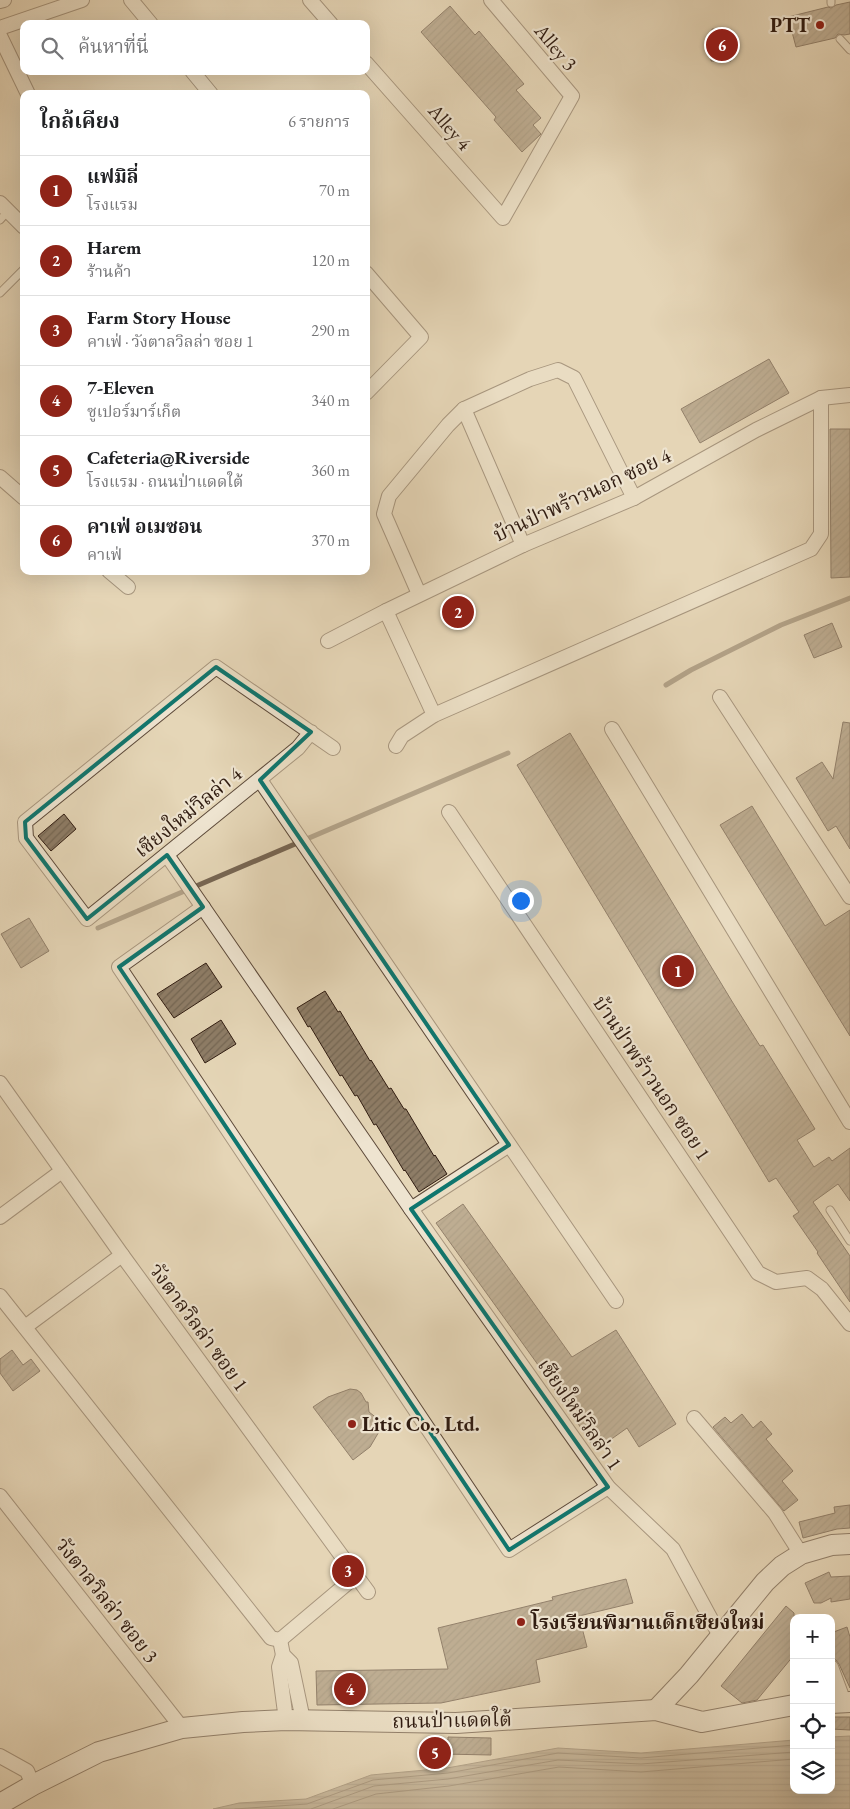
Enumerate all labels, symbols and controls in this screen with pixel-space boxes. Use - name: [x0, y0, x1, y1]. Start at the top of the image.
- place label: PTT: [770, 12, 810, 38]
- street label: Alley 3: [528, 17, 583, 76]
- marker: PTT: [814, 19, 826, 31]
- search box: [20, 20, 370, 75]
- pin: 6: [706, 26, 738, 64]
- icon: search: [38, 34, 66, 62]
- text: ค้นหาที่นี่: [78, 34, 149, 59]
- street label: Alley 4: [422, 97, 478, 156]
- text: ใกล้เคียง: [40, 107, 120, 134]
- text: 6 รายการ: [288, 111, 350, 132]
- text: แฟมิลี่: [87, 164, 139, 189]
- text: 1: [52, 180, 60, 201]
- text: 70 m: [319, 180, 350, 201]
- text: โรงแรม: [87, 194, 138, 215]
- text: Harem: [87, 235, 141, 260]
- text: 2: [52, 250, 60, 271]
- text: 120 m: [311, 250, 350, 271]
- text: ร้านค้า: [87, 261, 131, 282]
- text: Farm Story House: [87, 305, 231, 330]
- text: 3: [52, 320, 60, 341]
- text: 290 m: [311, 320, 350, 341]
- text: คาเฟ่ · วังตาลวิลล่า ซอย 1: [87, 331, 254, 352]
- text: 7-Eleven: [87, 375, 154, 400]
- text: 4: [52, 390, 60, 411]
- text: 340 m: [311, 390, 350, 411]
- text: ซูเปอร์มาร์เก็ต: [87, 401, 181, 422]
- street label: บ้านป่าพร้าวนอก ซอย 4: [489, 442, 675, 548]
- text: Cafeteria@Riverside: [87, 445, 250, 470]
- text: 5: [52, 460, 60, 481]
- text: 360 m: [311, 460, 350, 481]
- text: โรงแรม · ถนนป่าแดดใต้: [87, 471, 243, 492]
- text: คาเฟ่ อเมซอน: [87, 514, 202, 539]
- text: 6: [52, 530, 60, 551]
- text: 370 m: [311, 530, 350, 551]
- text: คาเฟ่: [87, 544, 122, 565]
- pin: 2: [442, 593, 474, 631]
- street label: เชียงใหม่วิลล่า 4: [129, 760, 247, 863]
- your location: [508, 888, 534, 914]
- pin: 1: [662, 952, 694, 990]
- street label: บ้านป่าพร้าวนอก ซอย 1: [587, 991, 717, 1165]
- street label: วังตาลวิลล่า ซอย 1: [144, 1258, 254, 1396]
- street label: เชียงใหม่วิลล่า 1: [532, 1353, 628, 1475]
- place label: Litic Co., Ltd.: [362, 1411, 480, 1437]
- marker: Litic Co., Ltd.: [346, 1418, 358, 1430]
- street label: วังตาลวิลล่า ซอย 3: [50, 1532, 164, 1668]
- pin: 3: [332, 1552, 364, 1590]
- place label: โรงเรียนพิมานเด็กเชียงใหม่: [530, 1609, 764, 1635]
- map controls: [790, 1614, 835, 1794]
- button: +: [790, 1614, 835, 1659]
- marker: โรงเรียนพิมานเด็กเชียงใหม่: [515, 1616, 527, 1628]
- button: −: [790, 1659, 835, 1704]
- pin: 4: [334, 1670, 366, 1708]
- button: locate: [790, 1704, 835, 1749]
- street label: ถนนป่าแดดใต้: [392, 1706, 512, 1734]
- pin: 5: [419, 1734, 451, 1772]
- button: layers: [790, 1749, 835, 1794]

